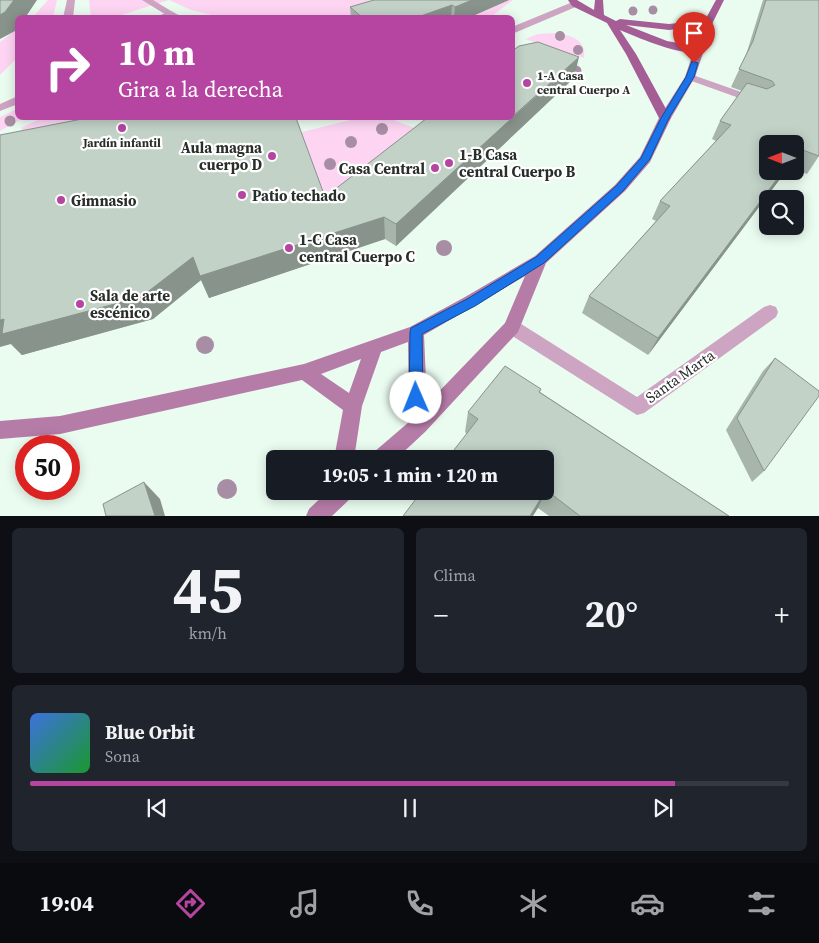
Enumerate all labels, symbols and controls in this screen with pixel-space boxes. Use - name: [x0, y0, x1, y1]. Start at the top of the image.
- pin: [673, 12, 715, 63]
- icon: arrive: [680, 19, 708, 47]
- text: 10 m: [118, 29, 195, 77]
- icon: right: [35, 35, 100, 100]
- place label: 1-A Casa central Cuerpo A: [537, 68, 630, 98]
- text: Gira a la derecha: [118, 74, 283, 104]
- marker: 1-A Casa central Cuerpo A: [521, 77, 533, 89]
- marker: Jardín infantil: [116, 122, 128, 134]
- place label: Jardín infantil: [82, 135, 161, 151]
- north arrow: [759, 135, 804, 180]
- map controls: [759, 135, 804, 235]
- place label: Aula magna cuerpo D: [181, 137, 263, 175]
- place label: 1-B Casa central Cuerpo B: [459, 144, 575, 182]
- marker: Aula magna cuerpo D: [266, 150, 278, 162]
- marker: 1-B Casa central Cuerpo B: [443, 157, 455, 169]
- place label: Casa Central: [339, 158, 425, 179]
- marker: Casa Central: [429, 162, 441, 174]
- place label: Patio techado: [252, 185, 346, 206]
- marker: Patio techado: [236, 189, 248, 201]
- place label: Gimnasio: [71, 190, 137, 211]
- button: search: [759, 190, 804, 235]
- marker: Gimnasio: [55, 194, 67, 206]
- place label: 1-C Casa central Cuerpo C: [299, 229, 415, 267]
- marker: 1-C Casa central Cuerpo C: [283, 242, 295, 254]
- place label: Sala de arte escénico: [90, 285, 170, 323]
- marker: Sala de arte escénico: [74, 298, 86, 310]
- street label: Santa Marta: [641, 344, 719, 408]
- position arrow: [389, 371, 441, 423]
- speed limit sign: 50: [15, 435, 80, 500]
- text: 19:05 · 1 min · 120 m: [322, 462, 498, 488]
- text: 45: [173, 545, 243, 634]
- text: Clima: [434, 564, 476, 586]
- text: 20°: [584, 588, 638, 640]
- text: −: [434, 596, 448, 634]
- text: +: [774, 596, 789, 634]
- text: km/h: [189, 622, 227, 644]
- text: Blue Orbit: [105, 719, 195, 745]
- text: Sona: [105, 745, 140, 767]
- icon: previous: [143, 794, 171, 822]
- icon: pause: [396, 794, 424, 822]
- icon: next: [649, 794, 677, 822]
- icon: directions: [173, 886, 208, 921]
- icon: music: [287, 886, 322, 921]
- icon: phone: [402, 886, 437, 921]
- icon: climate: [516, 886, 551, 921]
- icon: car: [630, 886, 665, 921]
- icon: filters: [744, 886, 779, 921]
- text: 19:04: [40, 888, 94, 918]

